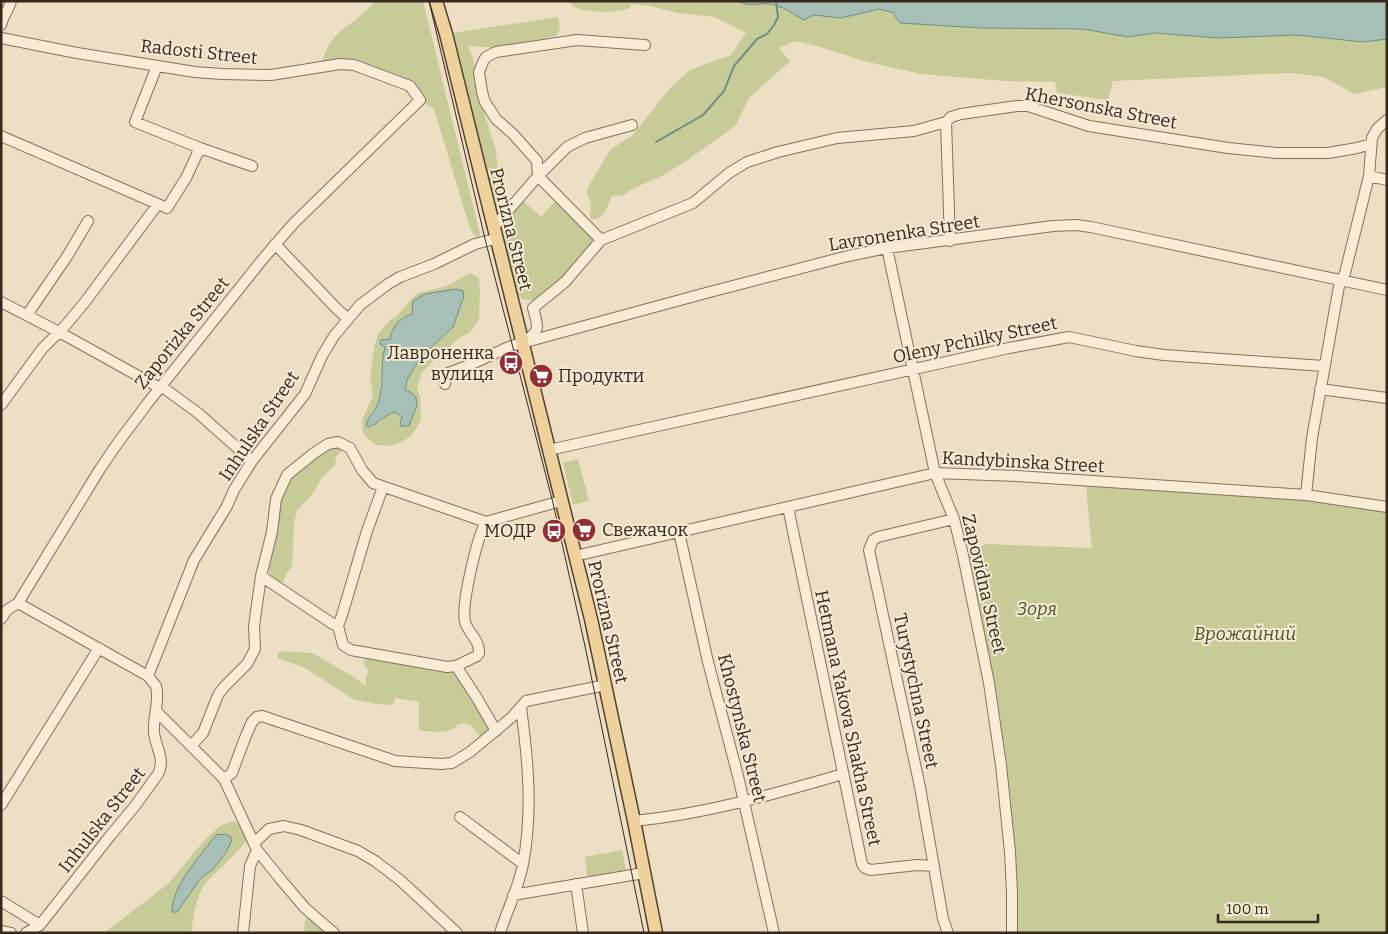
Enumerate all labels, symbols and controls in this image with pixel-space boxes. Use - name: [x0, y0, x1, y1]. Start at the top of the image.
- street label: Radosti Street: [140, 35, 259, 69]
- street label: Khersonska Street: [1023, 82, 1179, 134]
- street label: Prorizna Street: [485, 165, 537, 293]
- street label: Lavronenka Street: [827, 210, 982, 256]
- street label: Zaporizka Street: [130, 272, 234, 393]
- street label: Oleny Pchilky Street: [891, 312, 1060, 368]
- place label: Лавроненка вулиця: [387, 342, 494, 385]
- bus stop icon: Лавроненка вулиця: [498, 350, 524, 376]
- supermarket icon: Продукти: [528, 363, 554, 389]
- place label: Продукти: [558, 365, 644, 387]
- street label: Inhulska Street: [214, 366, 304, 485]
- street label: Kandybinska Street: [941, 447, 1105, 477]
- street label: Zapovidna Street: [957, 512, 1011, 656]
- supermarket icon: Свежачок: [571, 517, 597, 543]
- bus stop icon: МОДР: [541, 518, 567, 544]
- place label: Свежачок: [602, 519, 688, 541]
- place label: МОДР: [484, 520, 536, 542]
- street label: Prorizna Street: [583, 558, 633, 686]
- street label: Hetmana Yakova Shakha Street: [810, 588, 886, 849]
- park label: Зоря: [1017, 598, 1057, 620]
- street label: Turystychna Street: [889, 611, 943, 771]
- park label: Врожайний: [1194, 623, 1296, 645]
- street label: Khostynska Street: [713, 651, 771, 805]
- street label: Inhulska Street: [54, 762, 150, 877]
- scale bar: [1218, 892, 1318, 924]
- text: 100 m: [1226, 900, 1269, 918]

